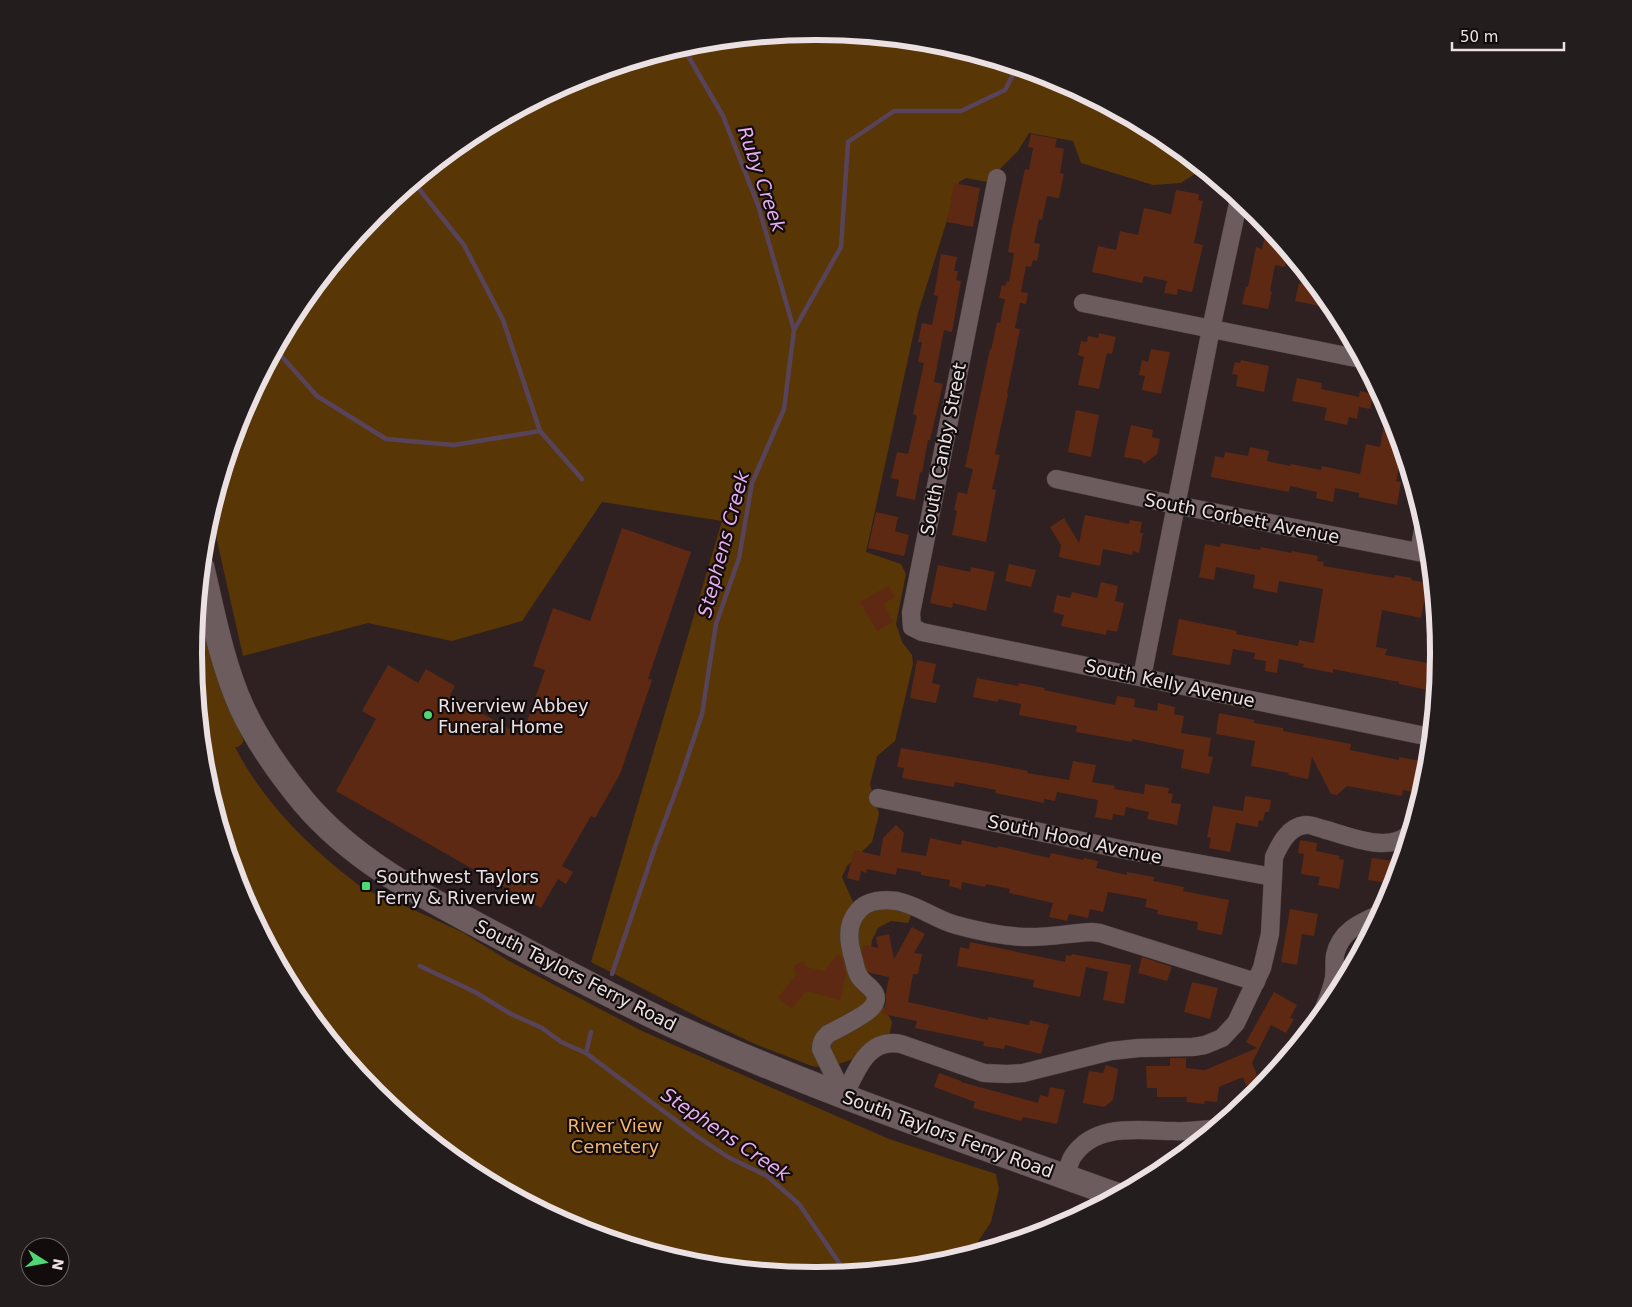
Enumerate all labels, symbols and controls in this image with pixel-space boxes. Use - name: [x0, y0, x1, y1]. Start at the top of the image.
- scale bar: [1452, 20, 1564, 52]
- text: 50 m: [1460, 28, 1498, 46]
- water label: Ruby Creek: [734, 123, 791, 236]
- street label: South Canby Street: [916, 361, 970, 537]
- water label: Stephens Creek: [693, 468, 753, 620]
- street label: South Corbett Avenue: [1143, 489, 1341, 547]
- street label: South Kelly Avenue: [1083, 655, 1257, 711]
- place label: Riverview Abbey Funeral Home: [438, 695, 589, 737]
- marker: Riverview Abbey Funeral Home: [422, 709, 434, 721]
- street label: South Hood Avenue: [986, 810, 1164, 868]
- place label: Southwest Taylors Ferry & Riverview: [376, 866, 539, 908]
- marker: Southwest Taylors Ferry & Riverview: [360, 880, 372, 892]
- street label: South Taylors Ferry Road: [472, 915, 680, 1035]
- water label: Stephens Creek: [657, 1083, 795, 1186]
- street label: South Taylors Ferry Road: [840, 1086, 1056, 1182]
- park label: River View Cemetery: [567, 1115, 663, 1157]
- north arrow: [20, 1237, 70, 1287]
- text: N: [49, 1257, 67, 1272]

